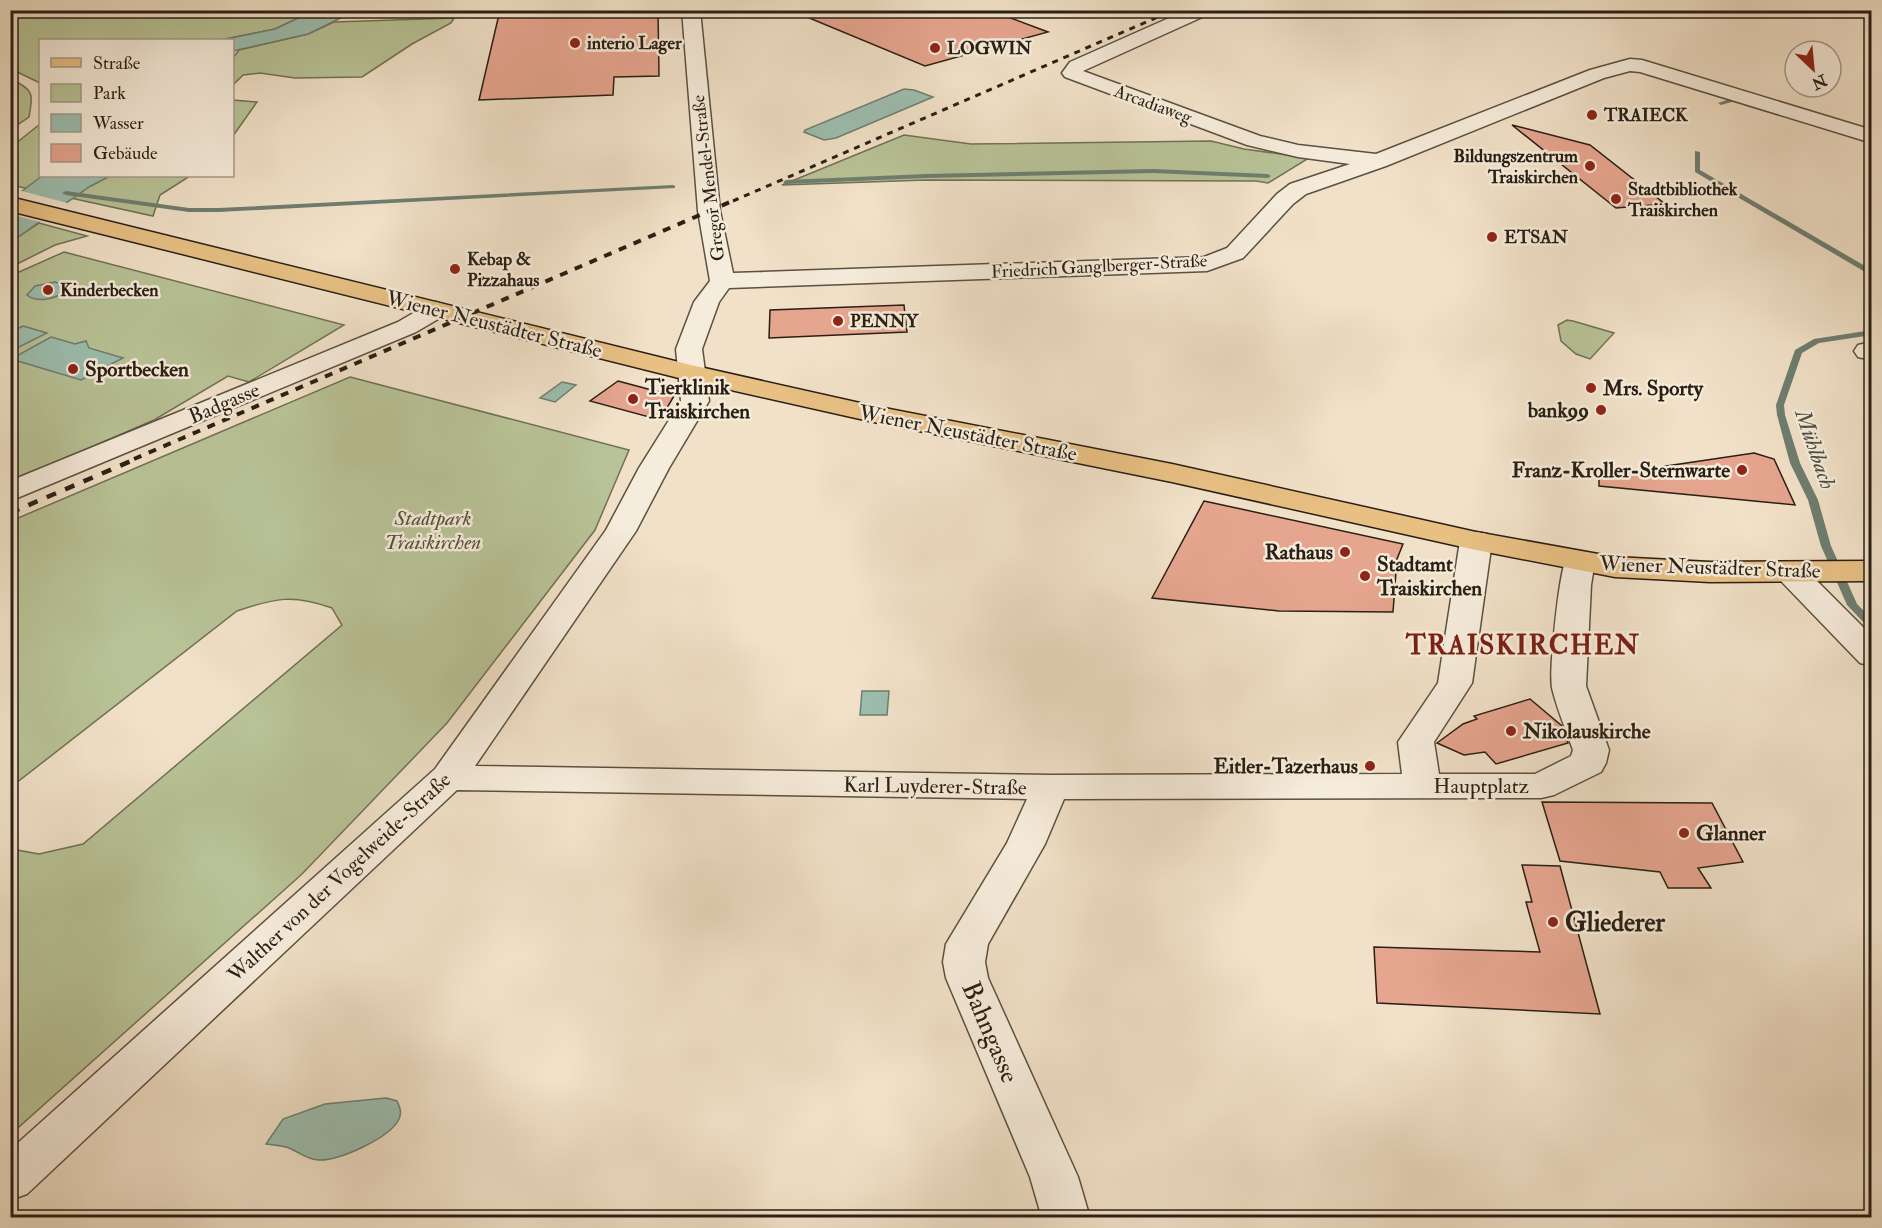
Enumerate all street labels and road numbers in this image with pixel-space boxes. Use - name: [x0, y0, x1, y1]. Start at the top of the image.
- street label: Arcadiaweg: [1110, 79, 1196, 130]
- street label: Gregor Mendel-Straße: [687, 93, 730, 262]
- street label: Friedrich Ganglberger-Straße: [990, 249, 1208, 284]
- street label: Wiener Neustädter Straße: [382, 284, 605, 364]
- street label: Badgasse: [184, 376, 264, 431]
- street label: Wiener Neustädter Straße: [856, 399, 1079, 468]
- street label: Wiener Neustädter Straße: [1598, 550, 1821, 585]
- street label: Walther von der Vogelweide-Straße: [221, 767, 457, 989]
- street label: Karl Luyderer-Straße: [843, 771, 1027, 802]
- street label: Hauptplatz: [1433, 773, 1529, 800]
- street label: Bahngasse: [954, 977, 1026, 1088]

